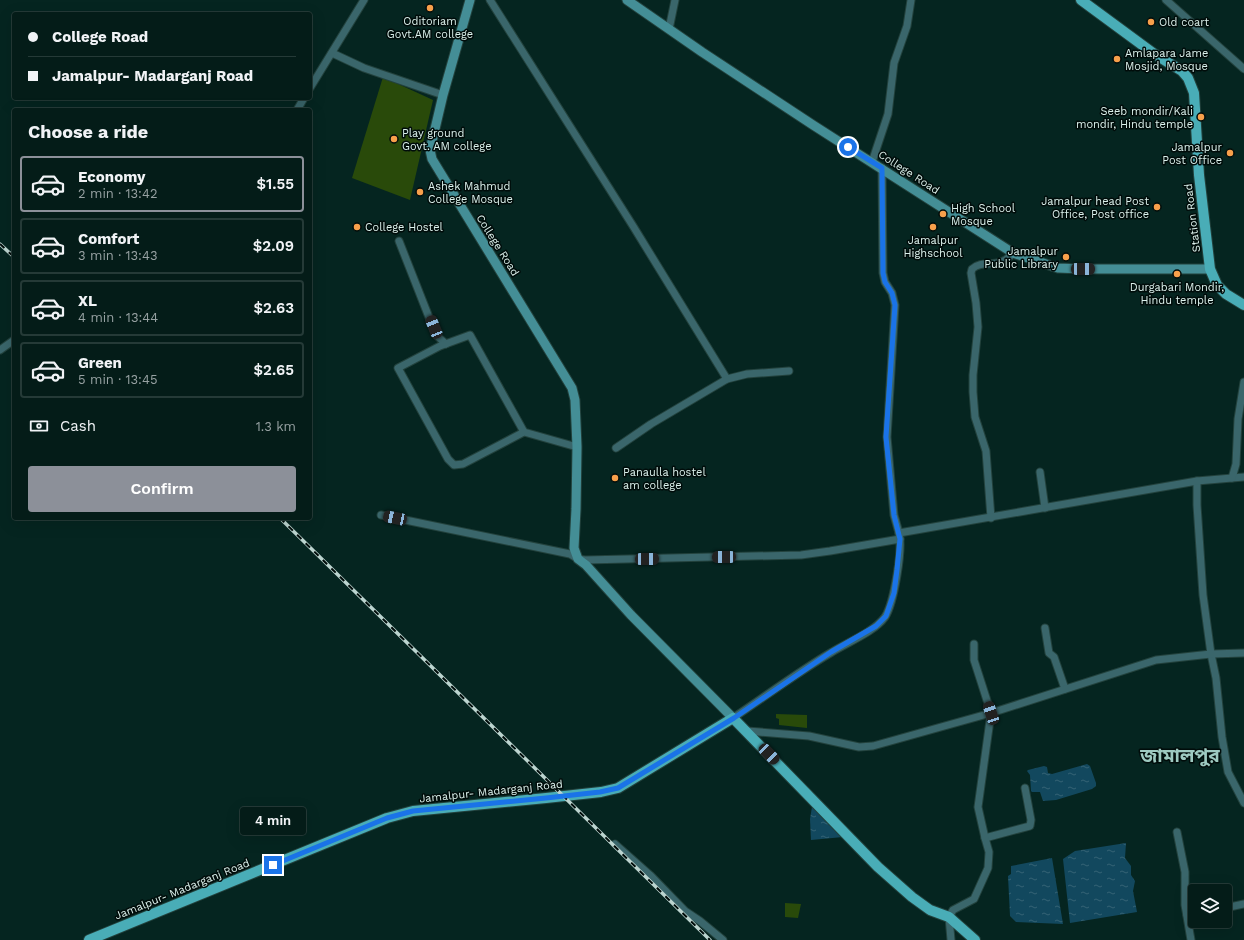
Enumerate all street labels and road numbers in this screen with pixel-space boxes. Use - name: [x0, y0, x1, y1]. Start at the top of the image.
- street label: College Road: [876, 148, 942, 197]
- street label: Station Road: [1182, 183, 1203, 253]
- street label: College Road: [474, 212, 522, 278]
- street label: Jamalpur- Madarganj Road: [419, 777, 564, 806]
- street label: Jamalpur- Madarganj Road: [113, 856, 252, 923]

